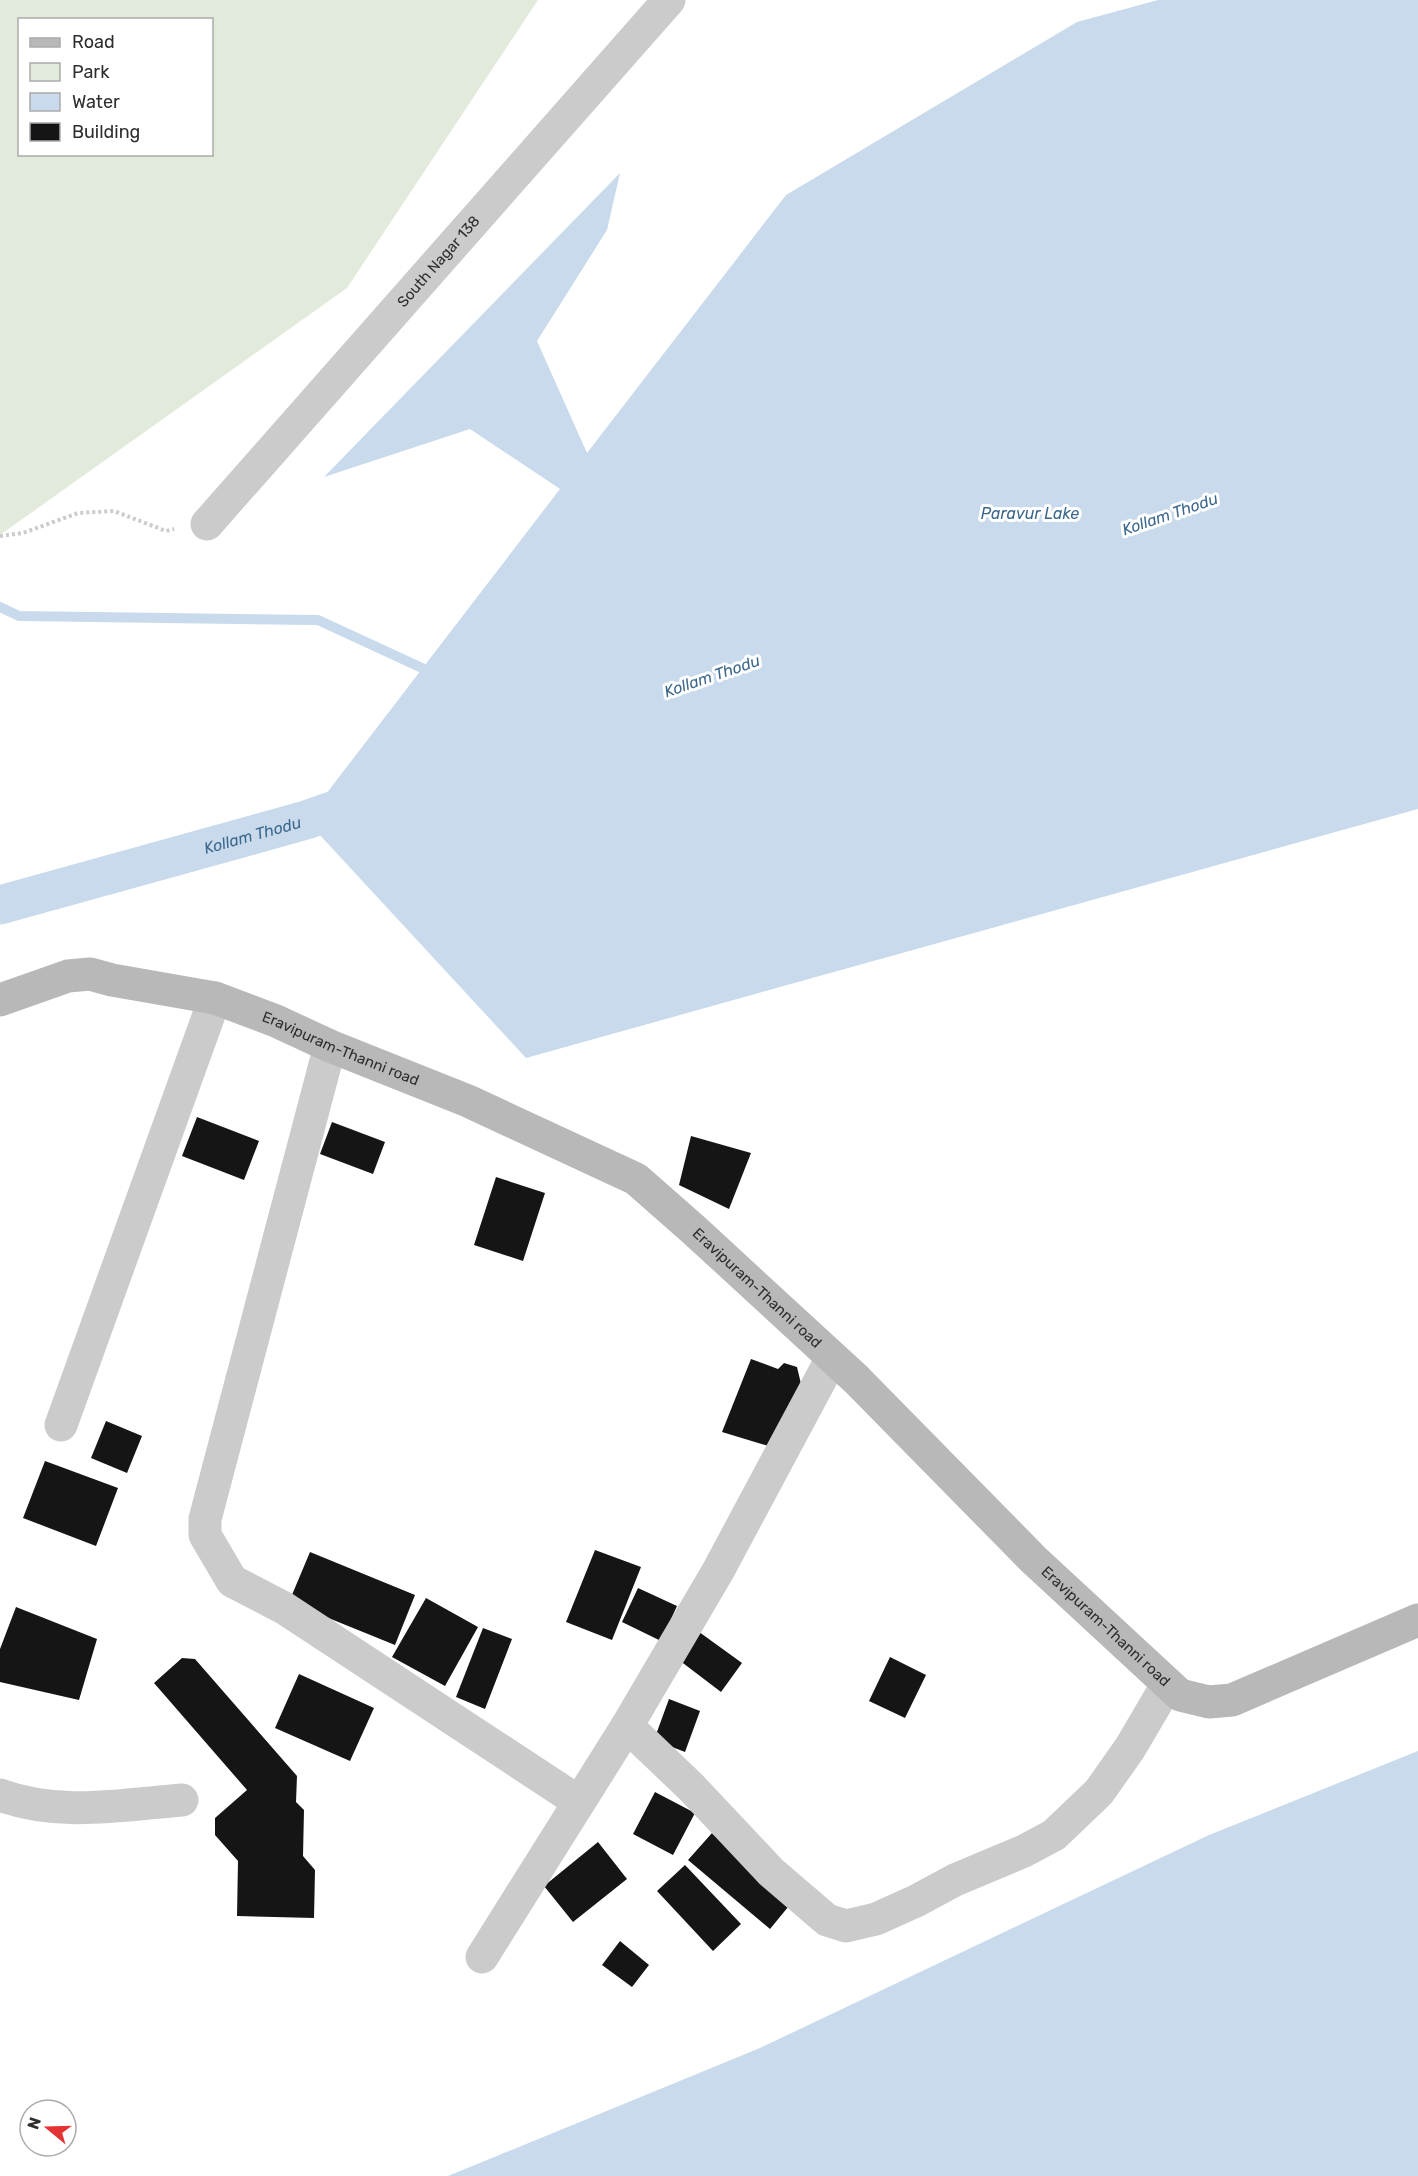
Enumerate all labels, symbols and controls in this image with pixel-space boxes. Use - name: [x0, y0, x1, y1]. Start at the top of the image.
- legend: [18, 18, 213, 156]
- text: Road: [72, 31, 115, 53]
- text: Park: [72, 61, 110, 83]
- text: Water: [72, 91, 120, 113]
- text: Building: [72, 121, 140, 143]
- street label: South Nagar 138: [393, 212, 483, 311]
- water label: Kollam Thodu: [1120, 489, 1221, 539]
- water label: Paravur Lake: [981, 504, 1079, 523]
- water label: Kollam Thodu: [662, 651, 763, 701]
- water label: Kollam Thodu: [202, 812, 303, 857]
- street label: Eravipuram-Thanni road: [259, 1008, 422, 1090]
- street label: Eravipuram-Thanni road: [689, 1224, 825, 1352]
- street label: Eravipuram-Thanni road: [1038, 1562, 1174, 1690]
- north arrow: [18, 2098, 78, 2158]
- text: N: [23, 2115, 45, 2132]

